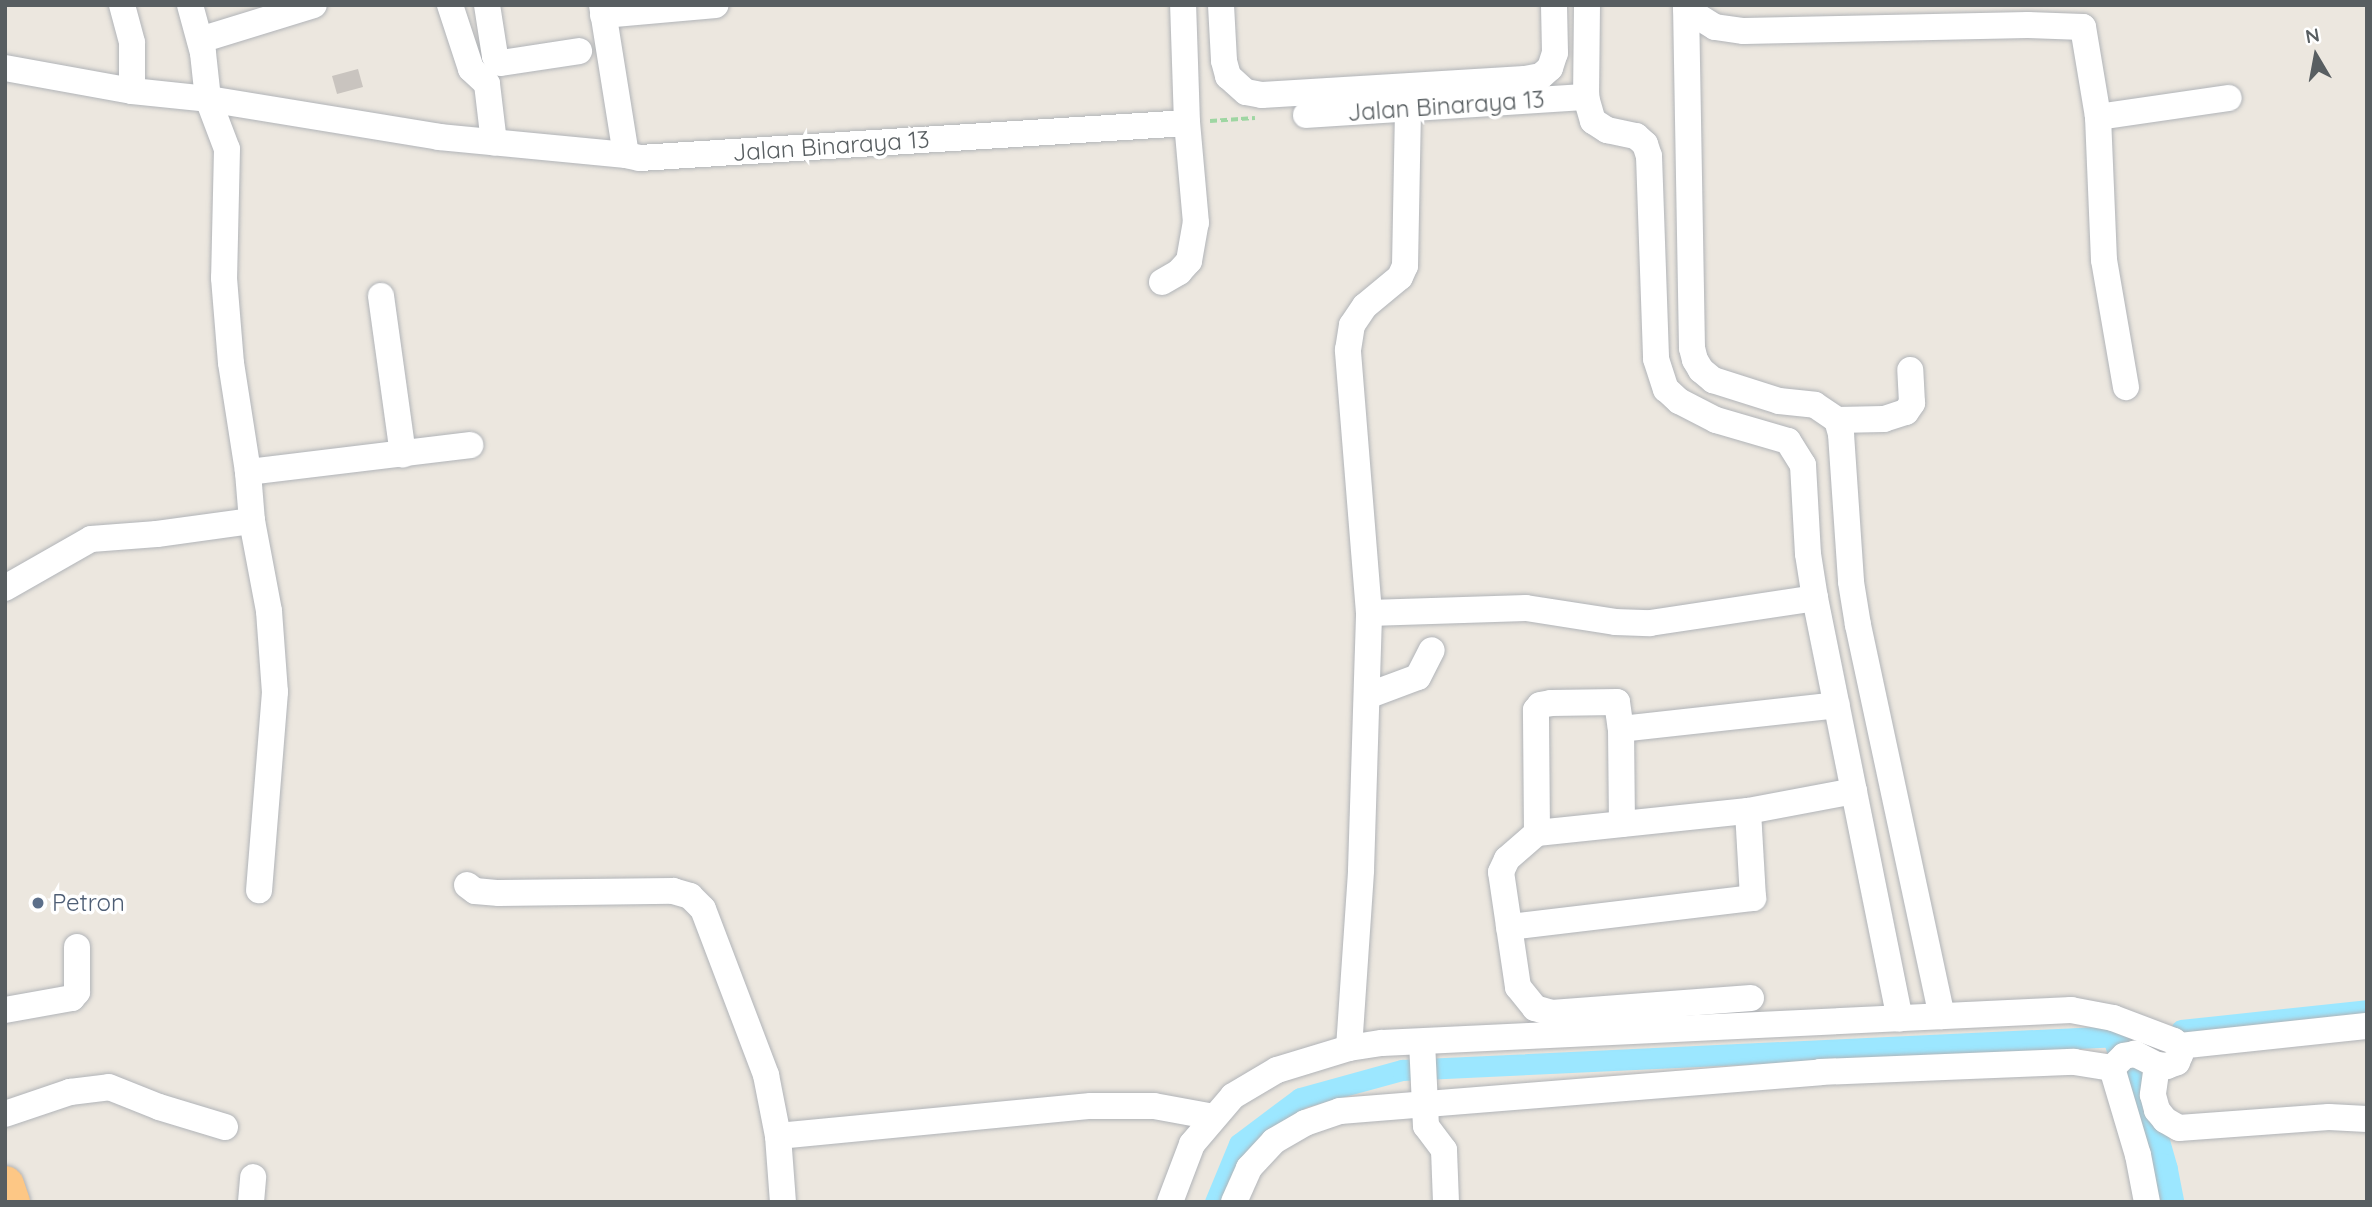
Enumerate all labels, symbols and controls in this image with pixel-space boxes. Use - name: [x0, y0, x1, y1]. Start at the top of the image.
- north arrow: [2281, 21, 2351, 91]
- text: N: [2303, 22, 2321, 48]
- street label: Jalan Binaraya 13: [1346, 85, 1546, 127]
- street label: Jalan Binaraya 13: [731, 125, 931, 167]
- place label: Petron: [52, 889, 125, 917]
- marker: Petron: [30, 895, 46, 911]

